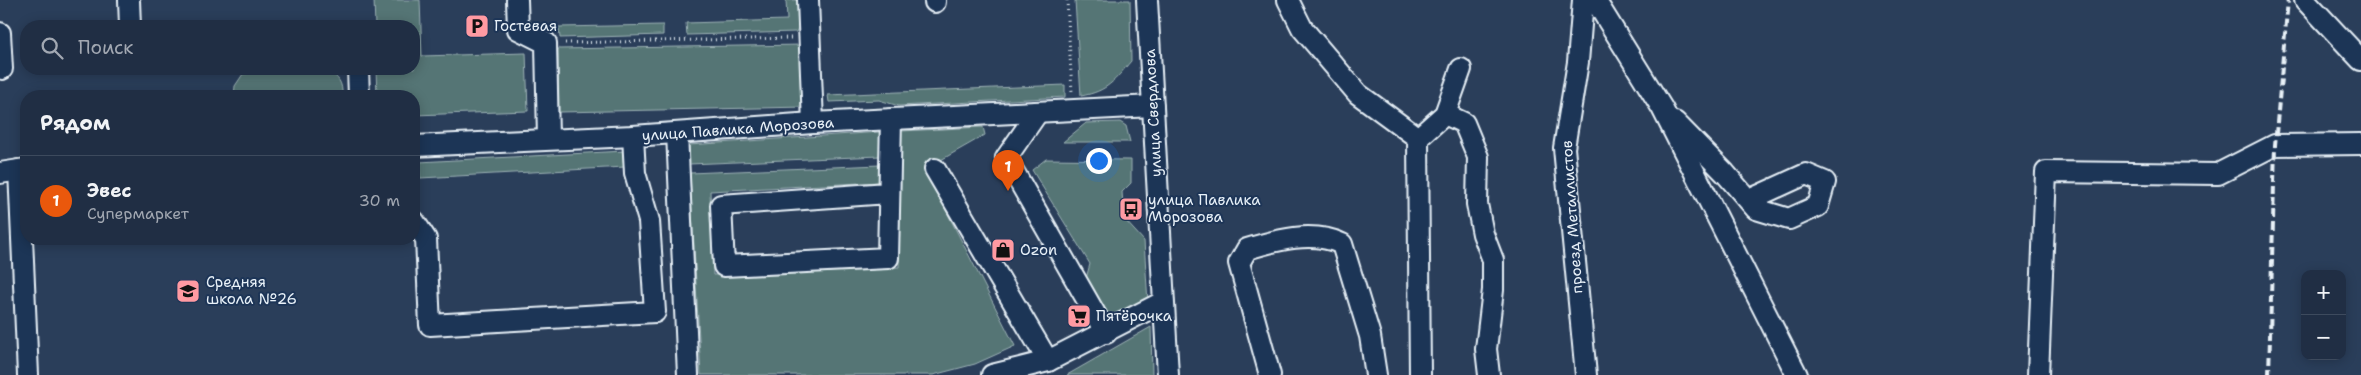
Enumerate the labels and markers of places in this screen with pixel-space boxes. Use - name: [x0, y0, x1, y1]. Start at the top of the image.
- parking icon: Гостевая: [464, 13, 490, 39]
- place label: Гостевая: [494, 16, 557, 36]
- pin: 1: [992, 150, 1024, 191]
- place label: улица Павлика Морозова: [1148, 190, 1261, 227]
- bus stop icon: улица Павлика Морозова: [1118, 196, 1144, 222]
- shop icon: Ozon: [990, 237, 1016, 263]
- place label: Ozon: [1020, 240, 1057, 260]
- place label: Средняя школа №26: [206, 272, 297, 309]
- school or university icon: Средняя школа №26: [175, 278, 201, 304]
- supermarket icon: Пятёрочка: [1066, 303, 1092, 329]
- place label: Пятёрочка: [1096, 306, 1173, 326]

